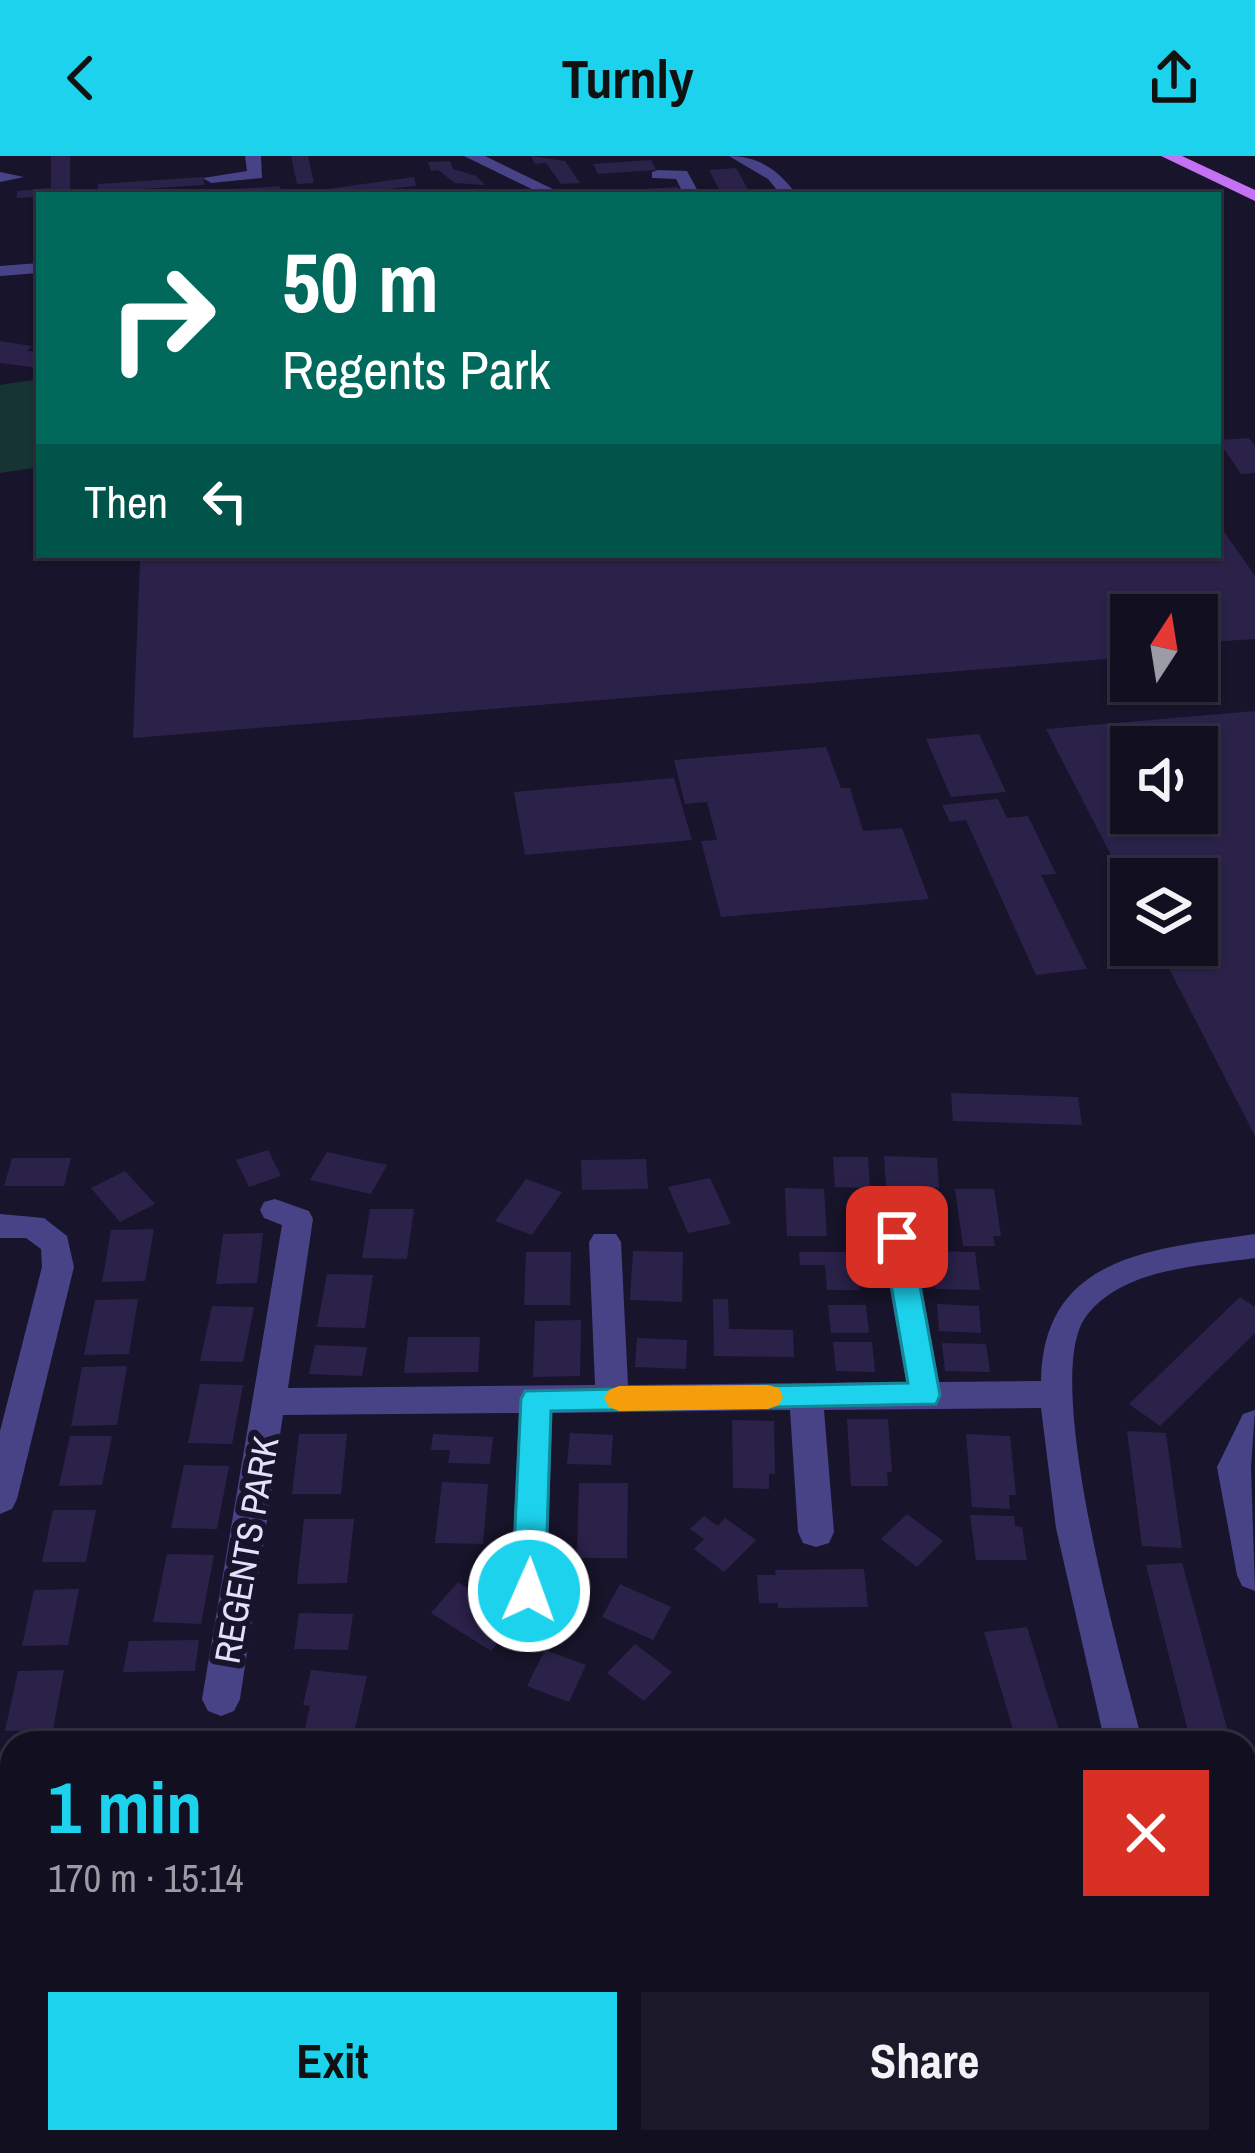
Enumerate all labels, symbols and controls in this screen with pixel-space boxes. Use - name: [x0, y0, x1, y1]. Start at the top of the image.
- text: Turnly: [561, 42, 694, 115]
- icon: back: [48, 45, 114, 111]
- icon: share: [1141, 45, 1207, 111]
- text: 50 m: [282, 225, 439, 338]
- icon: right: [84, 240, 240, 396]
- text: Regents Park: [282, 333, 550, 406]
- icon: left: [192, 468, 258, 534]
- text: Then: [84, 471, 168, 532]
- north arrow: [1110, 594, 1218, 702]
- map controls: [1110, 594, 1218, 966]
- button: sound: [1110, 726, 1218, 834]
- button: layers: [1110, 858, 1218, 966]
- pin: [846, 1186, 948, 1288]
- icon: arrive: [864, 1204, 930, 1270]
- street label: REGENTS PARK: [202, 1433, 290, 1667]
- position arrow: [466, 1528, 592, 1654]
- text: 1 min: [48, 1758, 202, 1855]
- button: close: [1083, 1770, 1209, 1896]
- text: 170 m · 15:14: [48, 1852, 244, 1904]
- button: Exit: [48, 1992, 617, 2130]
- button: Share: [641, 1992, 1209, 2130]

